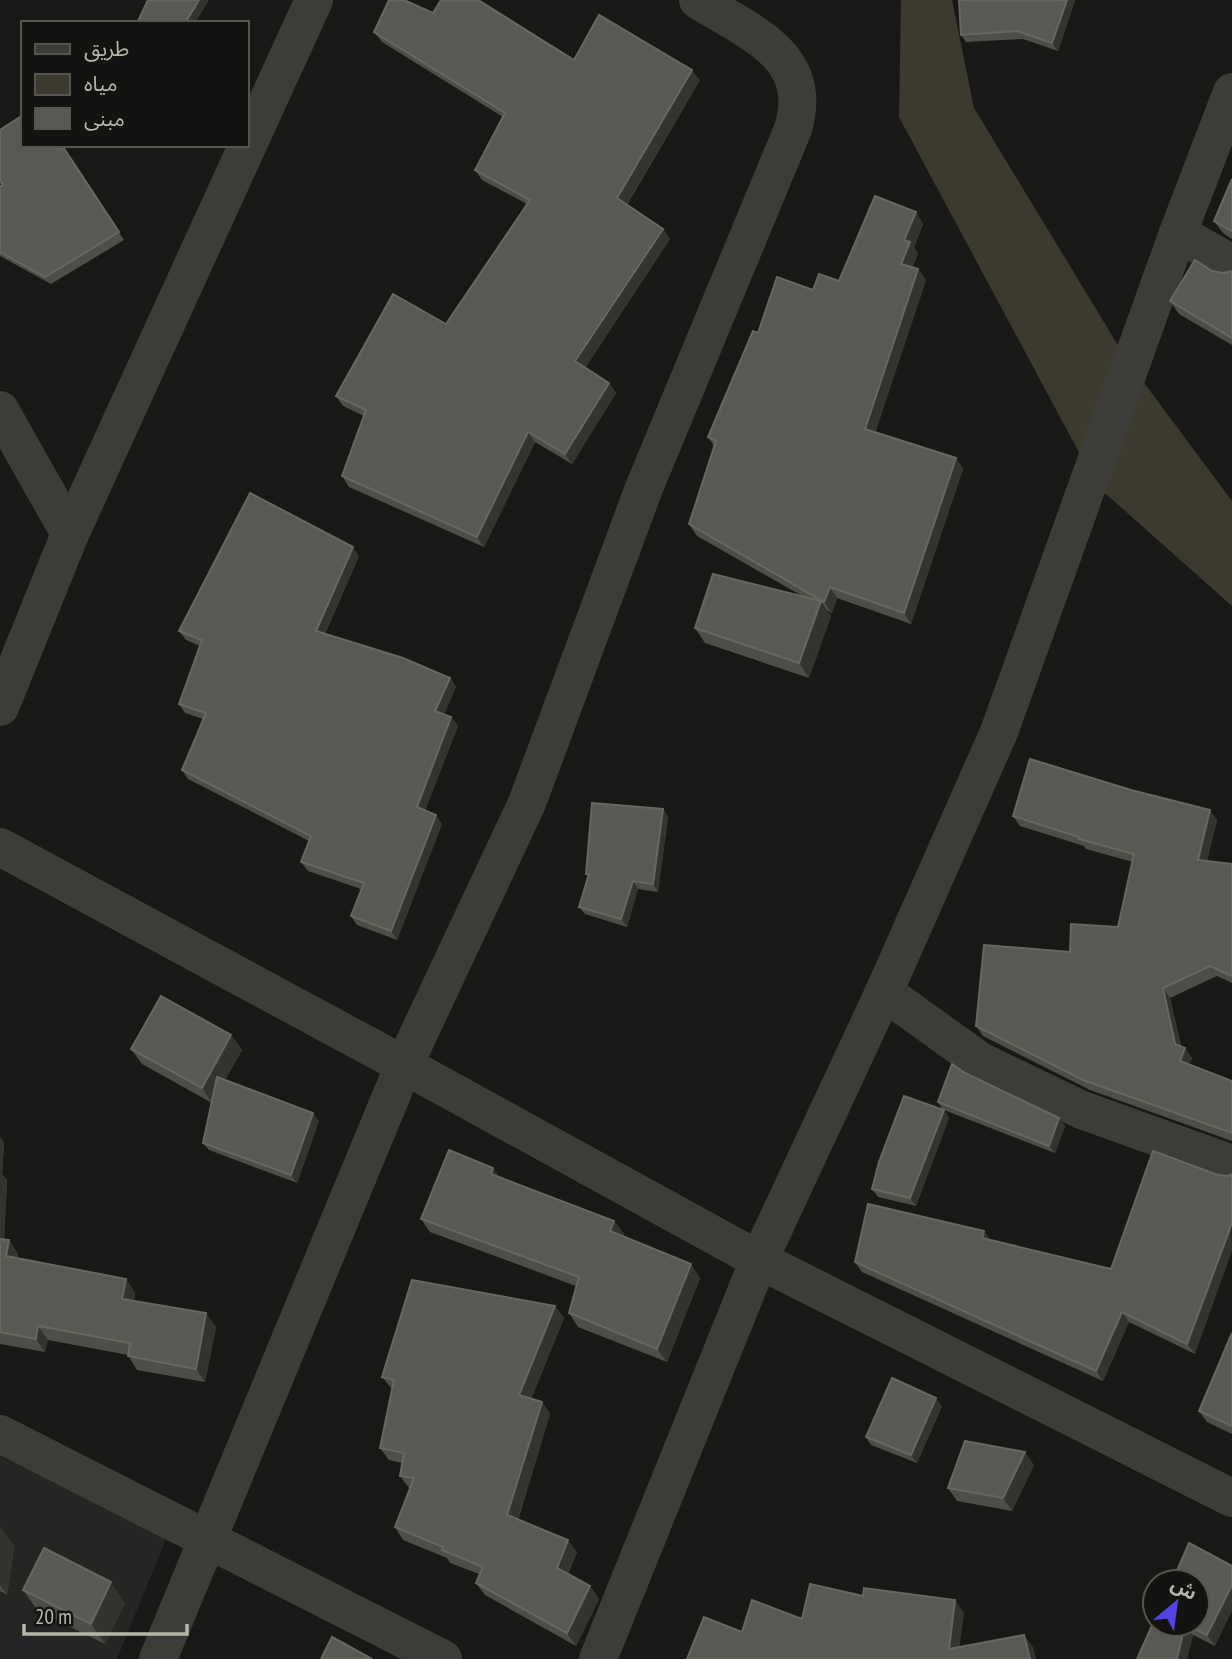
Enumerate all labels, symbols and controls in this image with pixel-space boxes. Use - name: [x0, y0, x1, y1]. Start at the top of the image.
- legend: [21, 21, 248, 147]
- text: طريق: [84, 35, 129, 62]
- text: مياه: [84, 70, 117, 97]
- text: مبنى: [84, 105, 125, 132]
- north arrow: [1141, 1568, 1211, 1638]
- text: ش: [1167, 1571, 1201, 1605]
- scale bar: [24, 1592, 187, 1636]
- text: 20 m: [35, 1603, 72, 1630]

